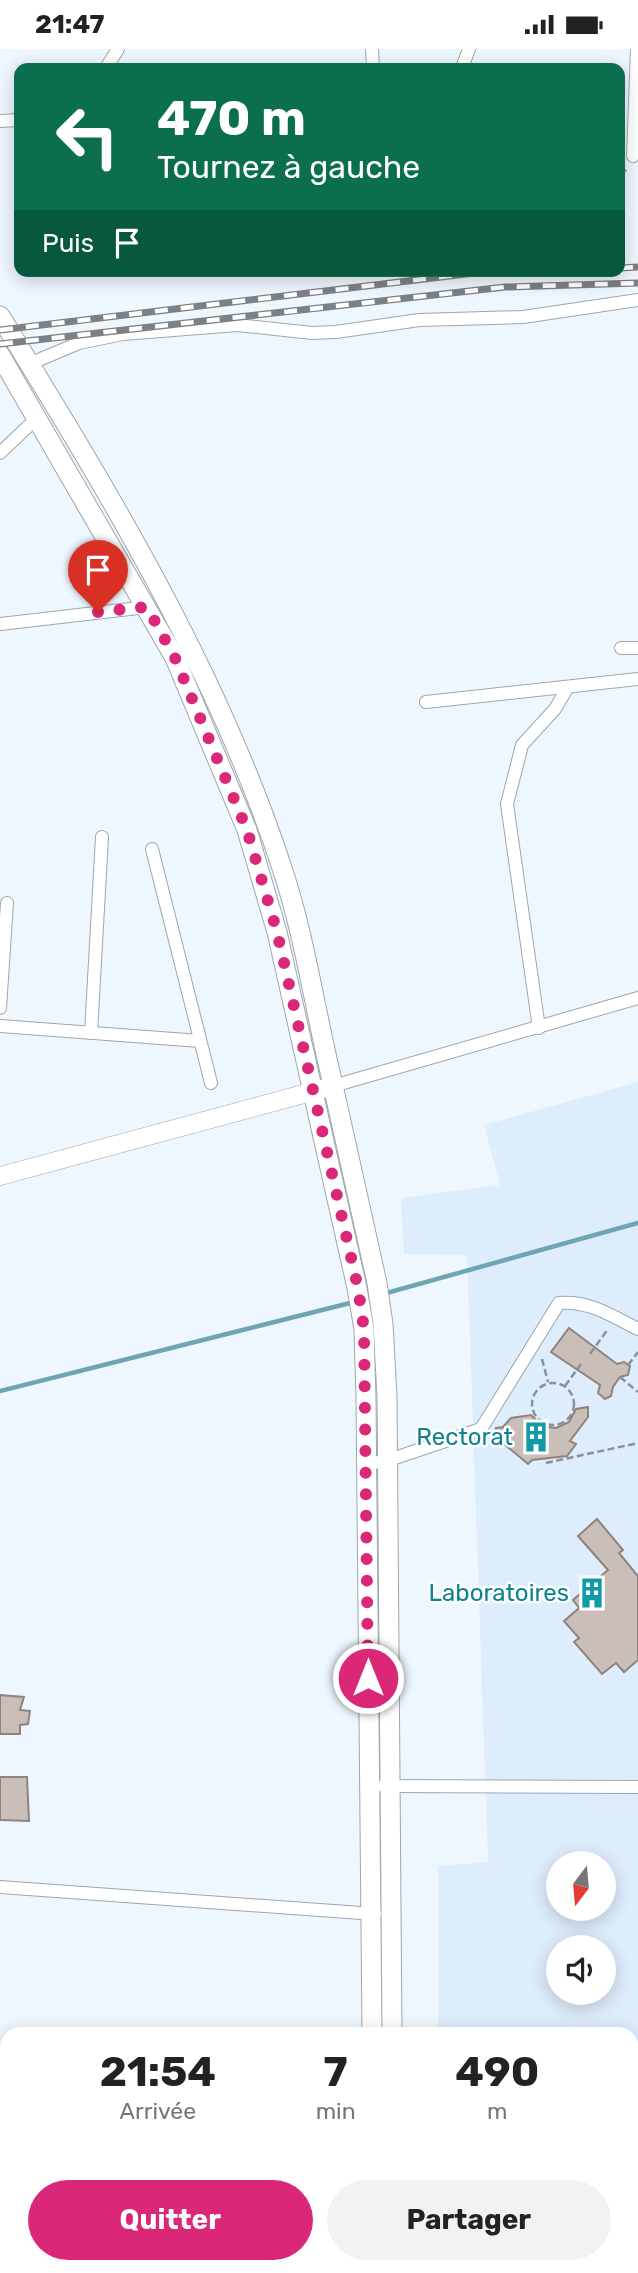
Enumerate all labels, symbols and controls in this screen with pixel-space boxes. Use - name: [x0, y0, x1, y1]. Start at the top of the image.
- text: 21:47: [35, 9, 104, 40]
- text: 470 m: [157, 89, 306, 147]
- icon: left: [42, 91, 133, 182]
- text: Tournez à gauche: [157, 148, 420, 186]
- icon: arrive: [108, 224, 146, 262]
- text: Puis: [42, 228, 94, 259]
- pin: [68, 540, 128, 612]
- icon: arrive: [79, 551, 117, 589]
- building icon: Rectorat: [519, 1420, 553, 1454]
- place label: Rectorat: [416, 1423, 513, 1451]
- building icon: Laboratoires: [575, 1576, 609, 1610]
- place label: Laboratoires: [429, 1579, 569, 1607]
- position arrow: [331, 1641, 405, 1715]
- north arrow: [546, 1851, 616, 1921]
- map controls: [546, 1851, 616, 2005]
- button: sound: [546, 1935, 616, 2005]
- text: 21:54: [100, 2047, 216, 2097]
- text: 7: [324, 2047, 348, 2097]
- text: 490: [455, 2047, 539, 2097]
- text: Arrivée: [120, 2097, 196, 2125]
- text: min: [316, 2097, 356, 2125]
- text: m: [487, 2097, 508, 2125]
- button: Quitter: [28, 2180, 313, 2260]
- button: Partager: [327, 2180, 611, 2260]

